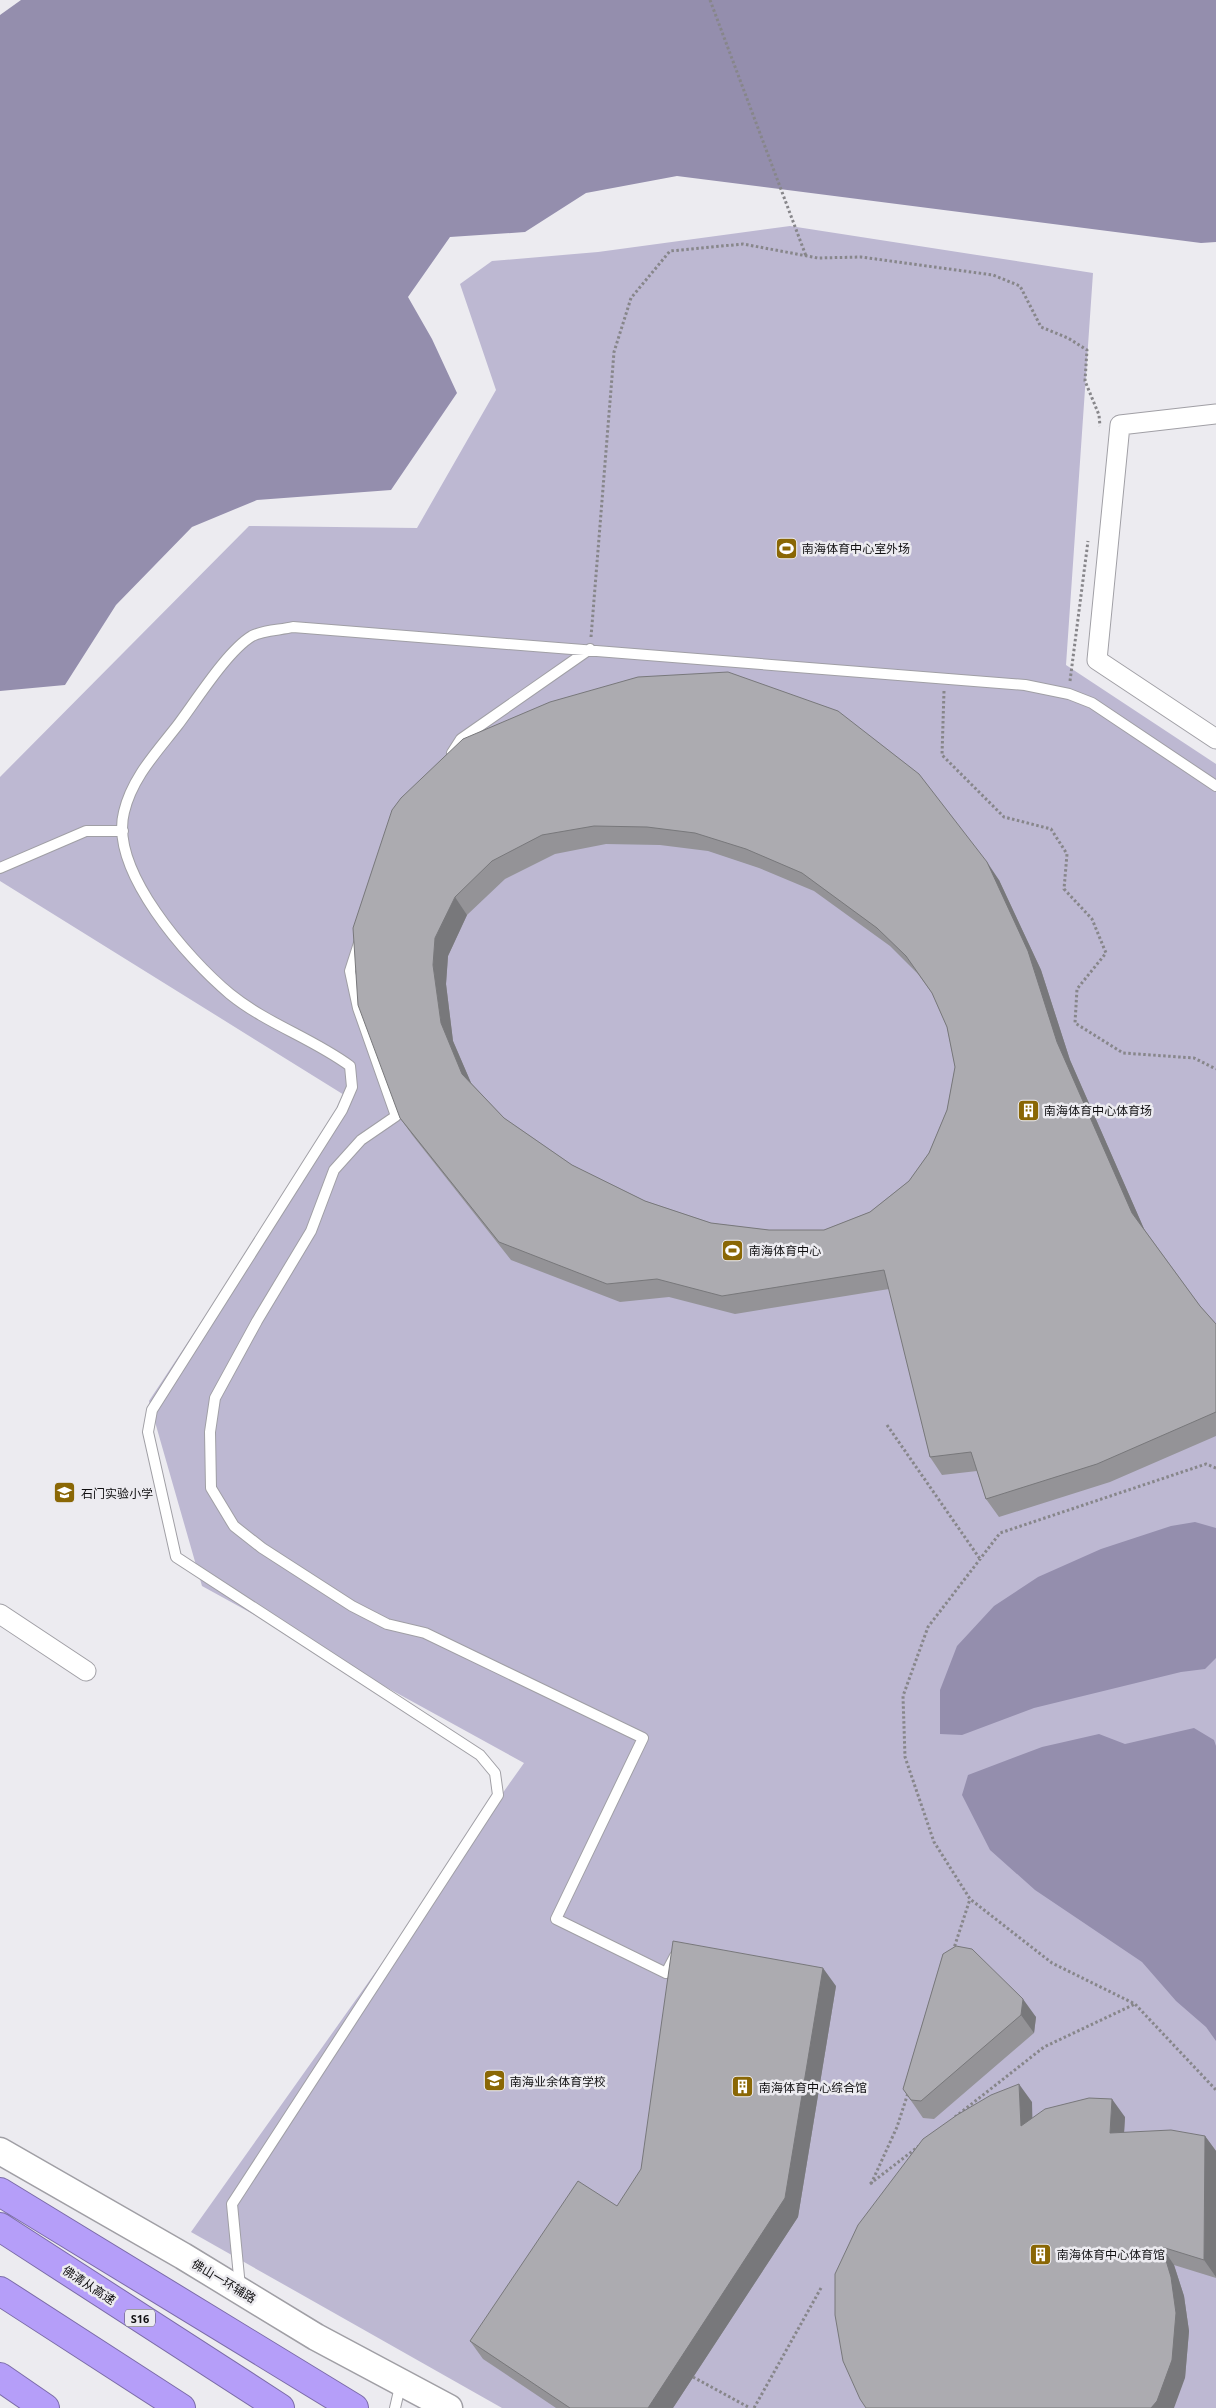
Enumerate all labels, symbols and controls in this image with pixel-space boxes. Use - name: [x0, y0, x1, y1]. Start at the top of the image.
- sports icon: 南海体育中心室外场: [774, 536, 798, 560]
- place label: 南海体育中心室外场: [802, 540, 910, 557]
- building icon: 南海体育中心体育场: [1016, 1098, 1040, 1122]
- place label: 南海体育中心体育场: [1044, 1102, 1152, 1119]
- sports icon: 南海体育中心: [721, 1238, 745, 1262]
- place label: 南海体育中心: [749, 1242, 821, 1259]
- school or university icon: 石门实验小学: [53, 1481, 77, 1505]
- place label: 石门实验小学: [81, 1485, 153, 1502]
- school or university icon: 南海业余体育学校: [482, 2069, 506, 2093]
- place label: 南海业余体育学校: [510, 2073, 606, 2090]
- building icon: 南海体育中心综合馆: [731, 2075, 755, 2099]
- place label: 南海体育中心综合馆: [759, 2079, 867, 2096]
- building icon: 南海体育中心体育馆: [1029, 2242, 1053, 2266]
- place label: 南海体育中心体育馆: [1057, 2246, 1165, 2263]
- street label: 佛山一环辅路: [189, 2255, 259, 2307]
- street label: 佛清从高速: [59, 2262, 119, 2308]
- road number: S16: [125, 2310, 155, 2326]

